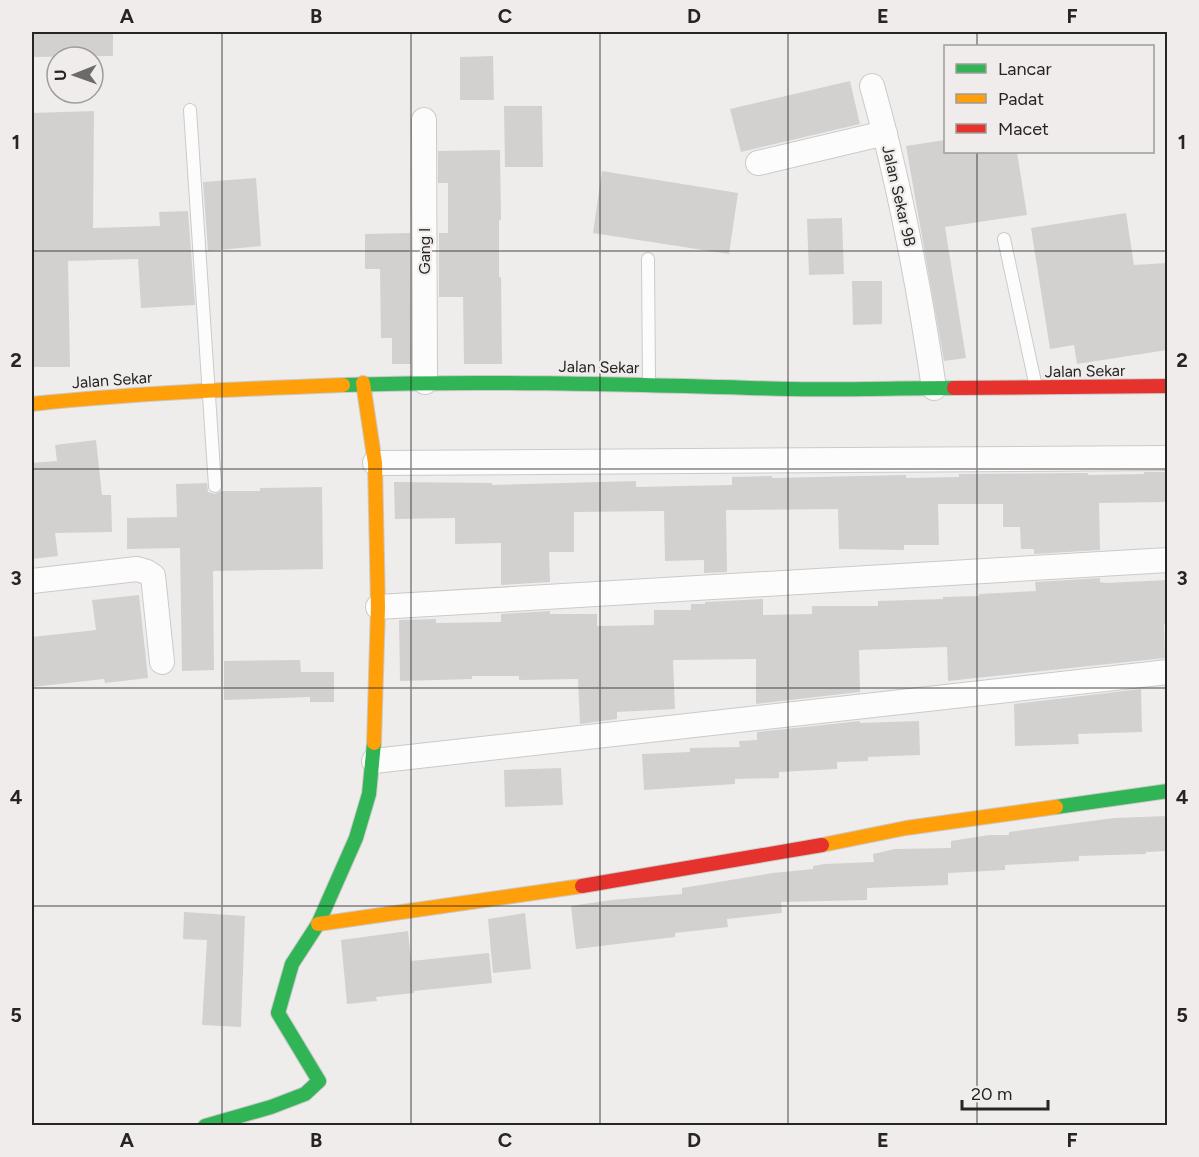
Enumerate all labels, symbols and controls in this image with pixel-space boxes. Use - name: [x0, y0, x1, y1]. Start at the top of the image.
- text: A: [120, 4, 135, 28]
- text: B: [310, 4, 322, 28]
- text: C: [498, 4, 512, 28]
- text: D: [687, 4, 701, 28]
- text: E: [877, 4, 889, 28]
- text: F: [1066, 4, 1078, 28]
- north arrow: [45, 45, 105, 105]
- legend: [944, 45, 1154, 153]
- text: Lancar: [998, 58, 1052, 80]
- text: U: [51, 69, 70, 81]
- text: Padat: [998, 88, 1044, 110]
- text: Macet: [998, 118, 1049, 140]
- text: 1: [12, 130, 20, 154]
- text: 1: [1178, 130, 1186, 154]
- street label: Jalan Sekar 9B: [878, 143, 920, 249]
- street label: Gang I: [415, 228, 434, 274]
- text: 2: [10, 348, 22, 372]
- text: 2: [1176, 348, 1188, 372]
- street label: Jalan Sekar: [558, 357, 640, 377]
- street label: Jalan Sekar: [1044, 361, 1126, 381]
- street label: Jalan Sekar: [71, 368, 153, 392]
- text: 3: [10, 566, 22, 590]
- text: 3: [1176, 566, 1188, 590]
- text: 4: [10, 785, 23, 809]
- text: 4: [1176, 785, 1189, 809]
- text: 5: [10, 1003, 22, 1027]
- text: 5: [1176, 1003, 1188, 1027]
- scale bar: [962, 1073, 1048, 1111]
- text: 20 m: [971, 1083, 1012, 1105]
- text: A: [120, 1128, 135, 1152]
- text: B: [310, 1128, 322, 1152]
- text: C: [498, 1128, 512, 1152]
- text: D: [687, 1128, 701, 1152]
- text: E: [877, 1128, 889, 1152]
- text: F: [1066, 1128, 1078, 1152]

